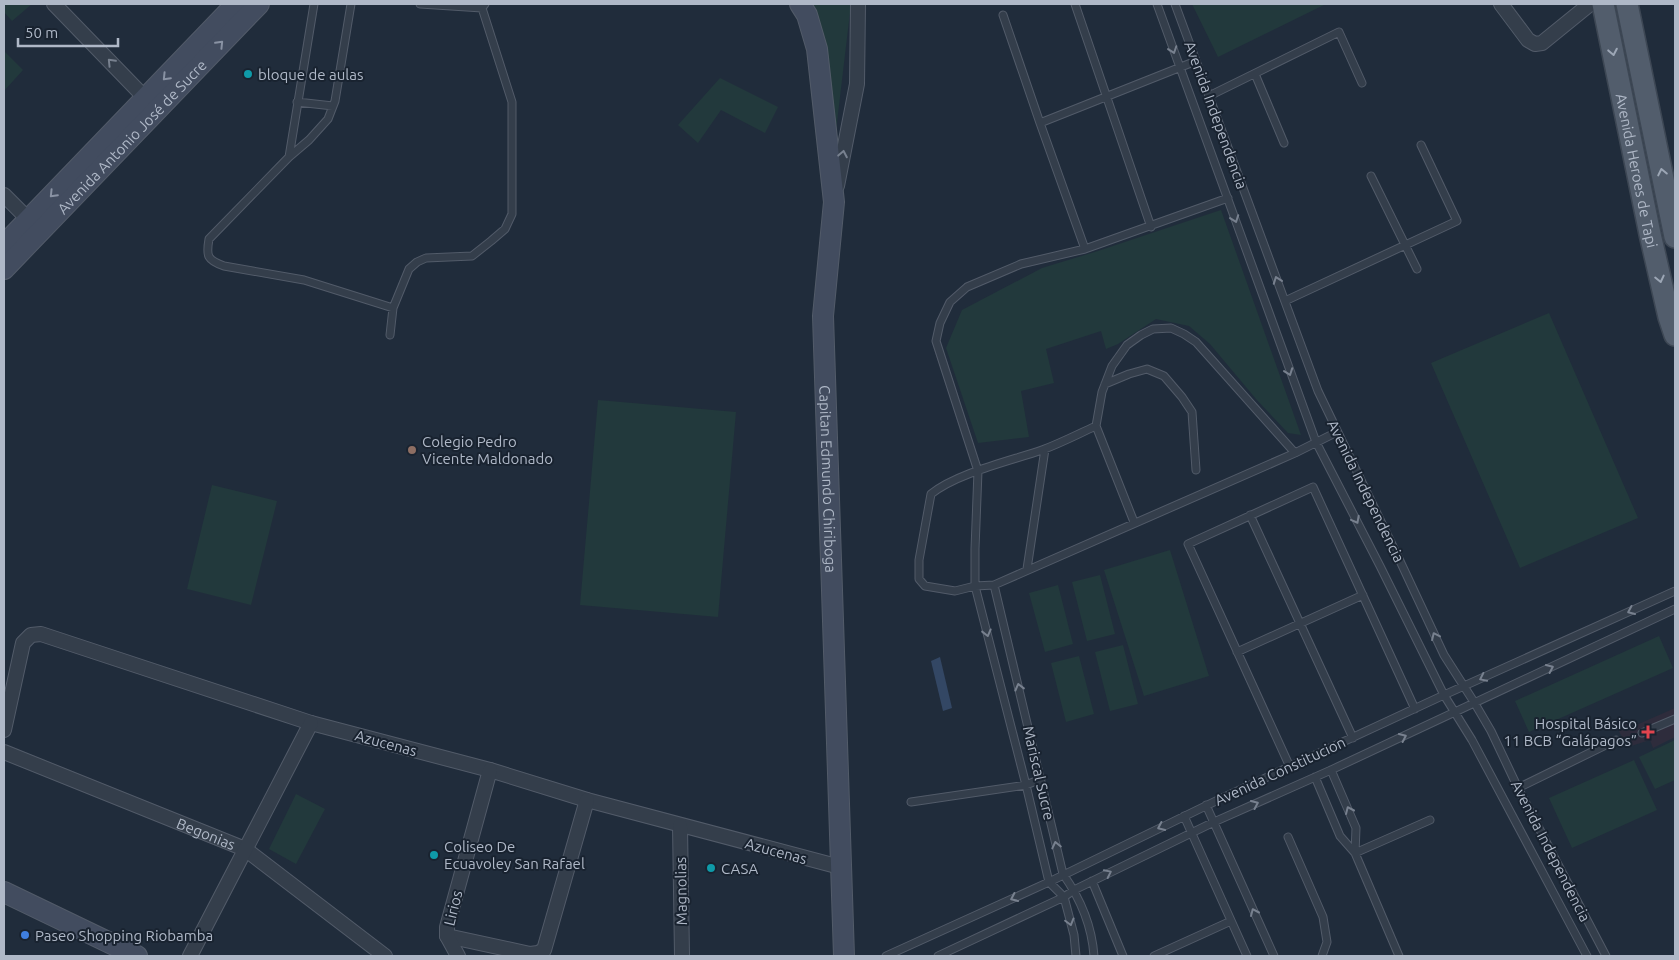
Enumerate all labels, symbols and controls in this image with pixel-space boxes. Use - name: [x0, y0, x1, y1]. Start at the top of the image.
- scale bar: [18, 15, 118, 47]
- text: 50 m: [25, 24, 58, 41]
- street label: Avenida Independencia: [1181, 39, 1251, 191]
- one-way arrow: [214, 41, 223, 50]
- one-way arrow: [1167, 45, 1177, 54]
- one-way arrow: [1607, 47, 1618, 56]
- street label: Avenida Antonio José de Sucre: [54, 56, 209, 217]
- one-way arrow: [107, 59, 116, 68]
- place label: bloque de aulas: [258, 66, 363, 83]
- marker: bloque de aulas: [242, 68, 254, 80]
- one-way arrow: [163, 71, 172, 80]
- street label: Avenida Heroes de Tapi: [1613, 92, 1661, 249]
- one-way arrow: [838, 150, 848, 159]
- one-way arrow: [1657, 168, 1667, 177]
- one-way arrow: [50, 188, 59, 197]
- one-way arrow: [1229, 214, 1239, 222]
- one-way arrow: [1654, 275, 1665, 284]
- one-way arrow: [1273, 276, 1283, 284]
- one-way arrow: [1283, 367, 1293, 376]
- street label: Capitan Edmundo Chiriboga: [817, 385, 840, 573]
- street label: Avenida Independencia: [1324, 417, 1408, 565]
- place label: Colegio Pedro Vicente Maldonado: [422, 433, 553, 467]
- marker: Colegio Pedro Vicente Maldonado: [406, 444, 418, 456]
- one-way arrow: [1350, 515, 1360, 524]
- one-way arrow: [1627, 604, 1636, 615]
- one-way arrow: [982, 629, 992, 637]
- one-way arrow: [1431, 632, 1441, 641]
- one-way arrow: [1545, 664, 1554, 674]
- one-way arrow: [1479, 672, 1488, 682]
- one-way arrow: [1014, 683, 1025, 692]
- place label: Hospital Básico 11 BCB “Galápagos”: [1503, 715, 1637, 749]
- street label: Mariscal Sucre: [1020, 724, 1058, 822]
- marker: Hospital Básico 11 BCB “Galápagos”: [1641, 725, 1655, 739]
- street label: Azucenas: [353, 727, 419, 759]
- one-way arrow: [1398, 732, 1407, 743]
- street label: Avenida Constitucion: [1212, 733, 1348, 809]
- street label: Avenida Independencia: [1508, 778, 1594, 924]
- one-way arrow: [1250, 799, 1259, 810]
- one-way arrow: [1344, 806, 1355, 815]
- street label: Begonias: [174, 814, 238, 853]
- one-way arrow: [1157, 821, 1166, 832]
- street label: Azucenas: [743, 835, 809, 867]
- place label: Coliseo De Ecuavoley San Rafael: [444, 838, 585, 872]
- one-way arrow: [1051, 841, 1062, 850]
- marker: Coliseo De Ecuavoley San Rafael: [428, 849, 440, 861]
- street label: Magnolias: [672, 857, 690, 925]
- place label: CASA: [721, 860, 758, 877]
- marker: CASA: [705, 862, 717, 874]
- one-way arrow: [1103, 869, 1112, 880]
- street label: Lirios: [440, 889, 466, 927]
- one-way arrow: [1010, 891, 1019, 902]
- one-way arrow: [1250, 908, 1261, 917]
- one-way arrow: [1065, 917, 1075, 925]
- place label: Paseo Shopping Riobamba: [35, 927, 213, 944]
- marker: Paseo Shopping Riobamba: [19, 929, 31, 941]

